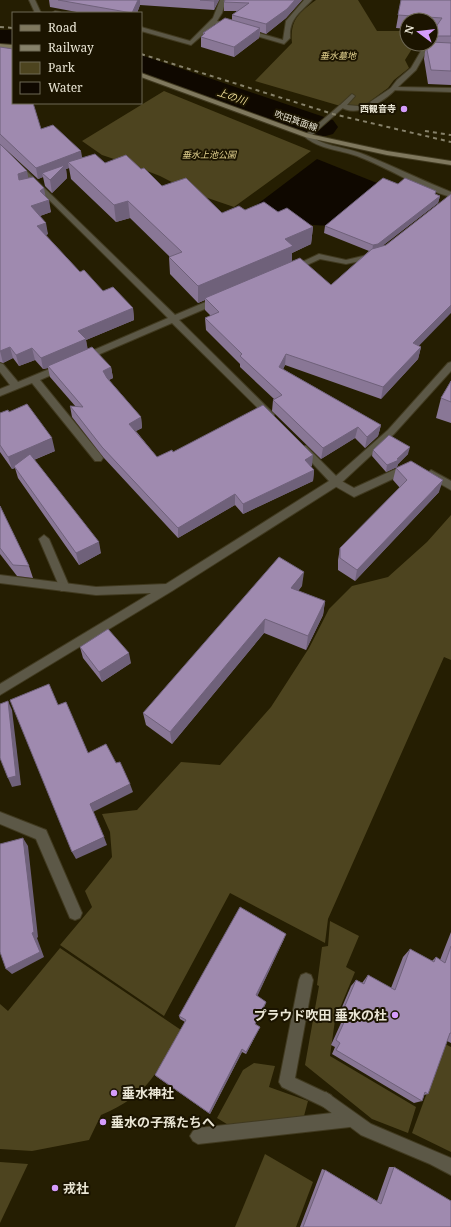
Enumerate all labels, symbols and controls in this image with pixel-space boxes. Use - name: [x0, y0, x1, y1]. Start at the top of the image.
- legend: [12, 12, 142, 104]
- north arrow: [399, 12, 439, 52]
- text: Road: [48, 19, 78, 36]
- text: N: [400, 23, 417, 35]
- text: Railway: [48, 39, 94, 56]
- park label: 垂水墓地: [320, 49, 357, 62]
- text: Park: [48, 59, 76, 76]
- text: Water: [48, 79, 83, 96]
- water label: 上の川: [216, 84, 249, 108]
- place label: 西観音寺: [360, 102, 396, 115]
- marker: 西観音寺: [399, 104, 409, 114]
- street label: 吹田箕面線: [273, 107, 320, 134]
- park label: 垂水上池公園: [182, 148, 238, 161]
- place label: プラウド吹田 垂水の杜: [254, 1006, 387, 1024]
- marker: プラウド吹田 垂水の杜: [390, 1010, 400, 1020]
- place label: 垂水神社: [122, 1084, 174, 1102]
- marker: 垂水神社: [109, 1088, 119, 1098]
- place label: 垂水の子孫たちへ: [111, 1113, 215, 1131]
- marker: 垂水の子孫たちへ: [98, 1117, 108, 1127]
- place label: 戎社: [63, 1179, 89, 1197]
- marker: 戎社: [50, 1183, 60, 1193]

